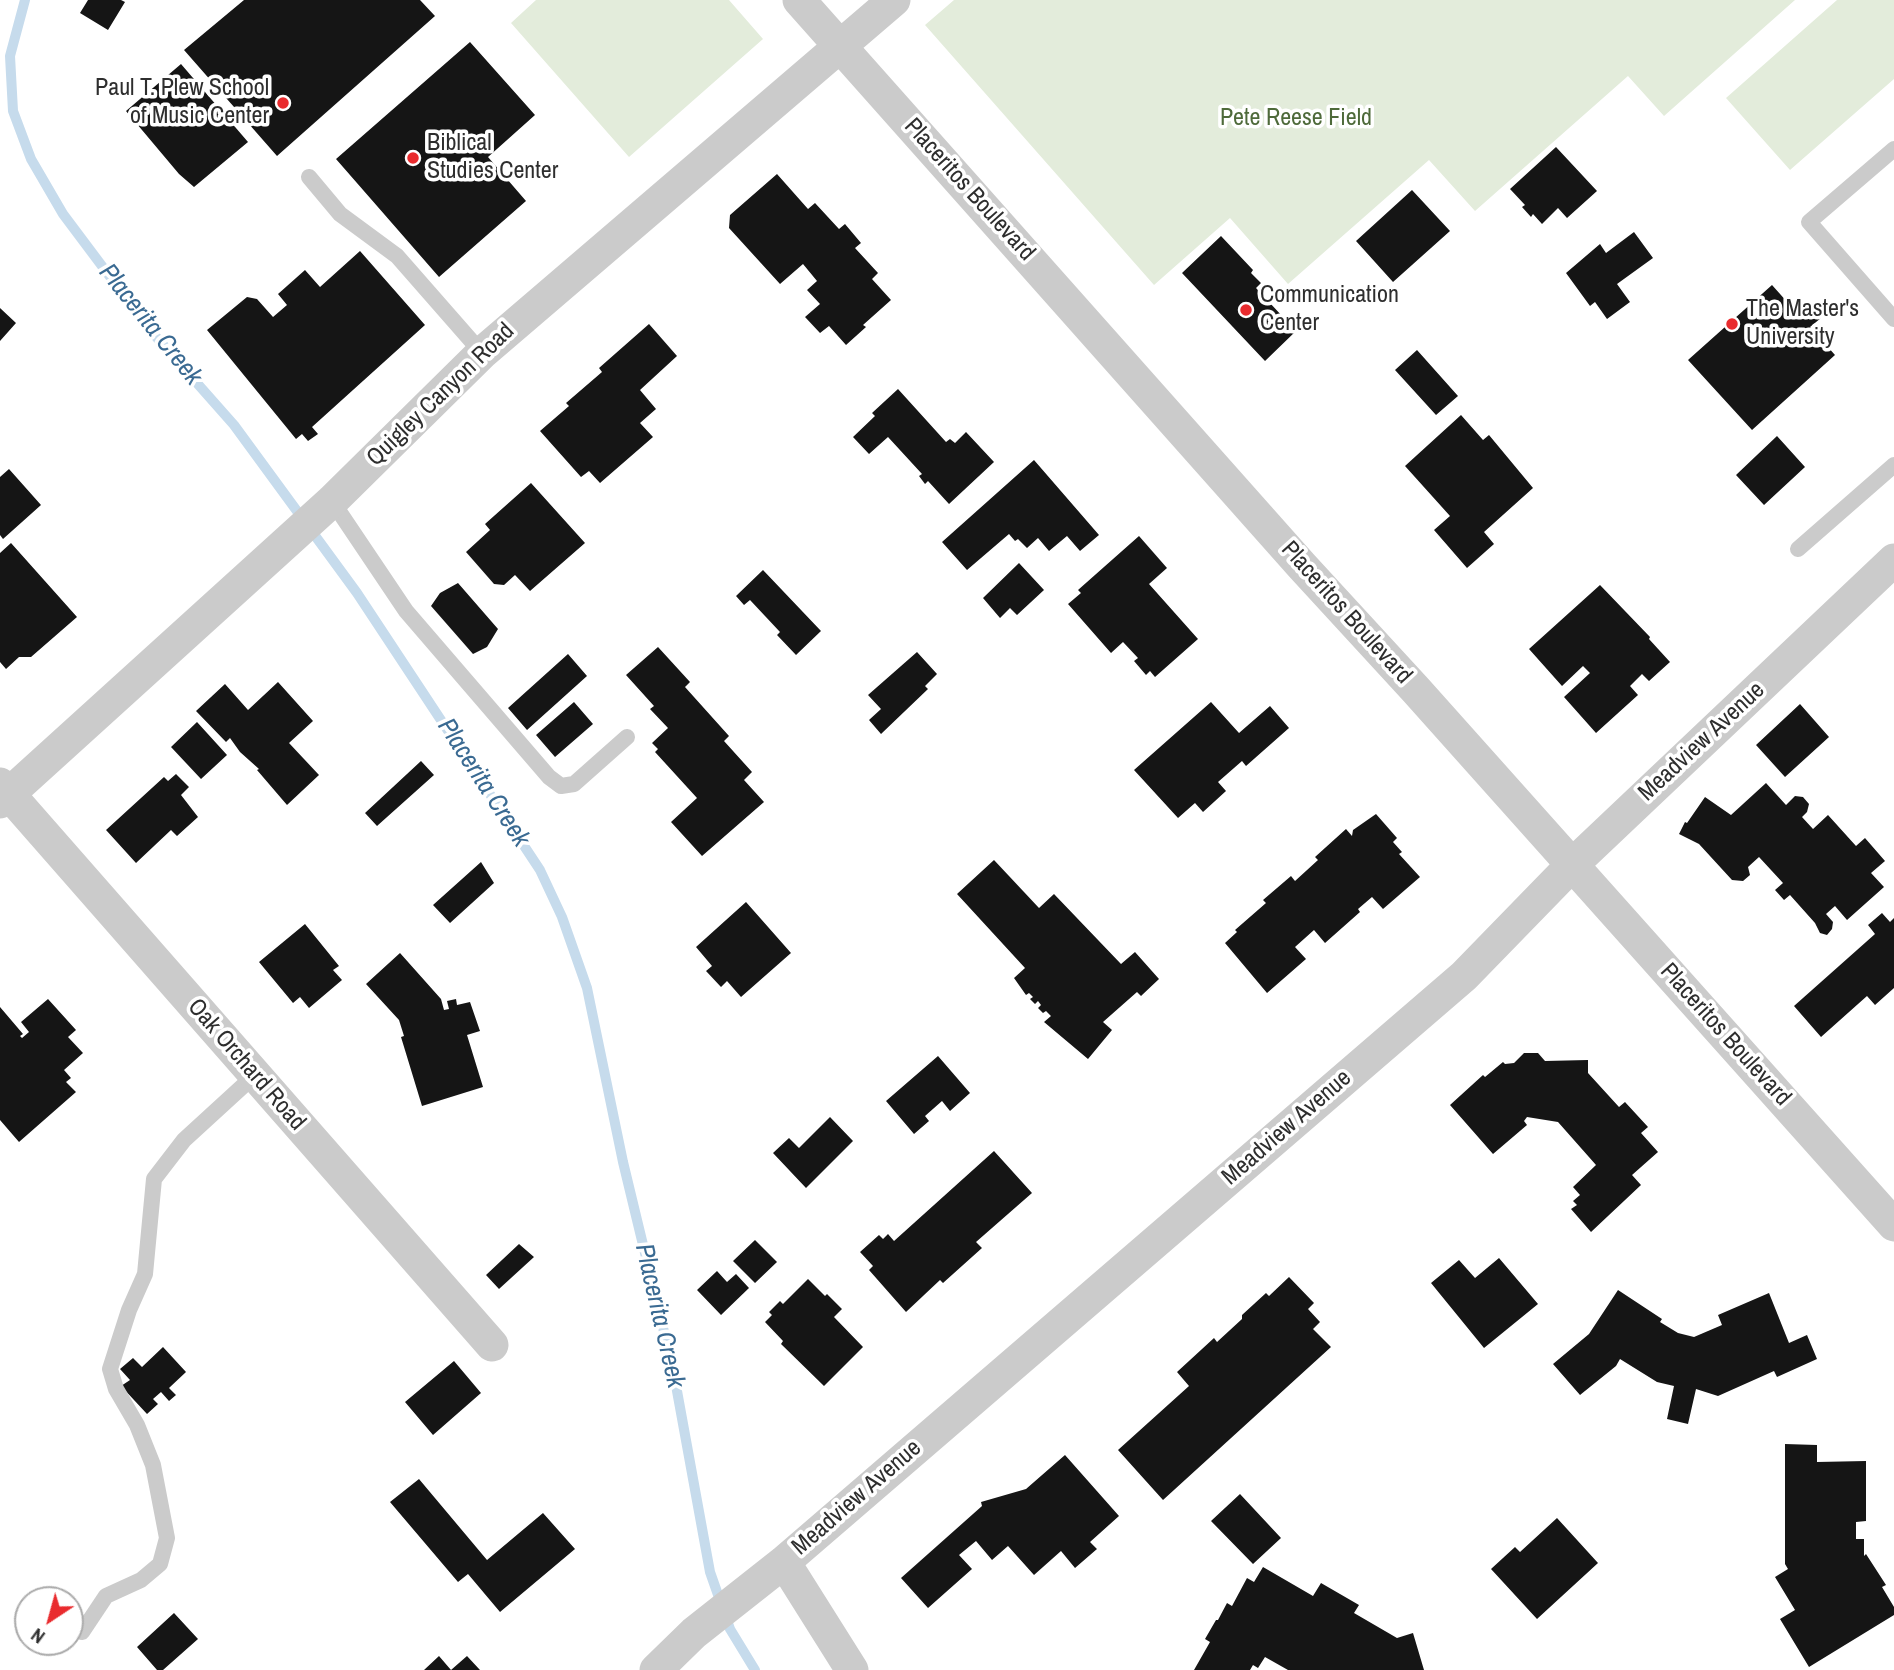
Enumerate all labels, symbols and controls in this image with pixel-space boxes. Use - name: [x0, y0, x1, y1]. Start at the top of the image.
- place label: Paul T. Plew School of Music Center: [95, 75, 269, 131]
- marker: Paul T. Plew School of Music Center: [275, 95, 291, 111]
- park label: Pete Reese Field: [1220, 105, 1372, 133]
- street label: Placeritos Boulevard: [898, 113, 1040, 267]
- place label: Biblical Studies Center: [427, 130, 558, 186]
- marker: Biblical Studies Center: [405, 150, 421, 166]
- water label: Placerita Creek: [92, 258, 208, 392]
- place label: Communication Center: [1260, 282, 1399, 338]
- place label: The Master's University: [1746, 296, 1859, 352]
- marker: Communication Center: [1238, 302, 1254, 318]
- marker: The Master's University: [1724, 316, 1740, 332]
- street label: Quigley Canyon Road: [361, 317, 521, 473]
- street label: Placeritos Boulevard: [1275, 536, 1417, 690]
- street label: Meadview Avenue: [1633, 676, 1771, 808]
- water label: Placerita Creek: [430, 713, 536, 853]
- street label: Placeritos Boulevard: [1654, 958, 1796, 1112]
- street label: Oak Orchard Road: [181, 993, 311, 1137]
- street label: Meadview Avenue: [1217, 1064, 1357, 1192]
- water label: Placerita Creek: [627, 1241, 691, 1391]
- street label: Meadview Avenue: [787, 1434, 927, 1562]
- north arrow: [14, 1586, 84, 1656]
- text: N: [26, 1623, 50, 1650]

